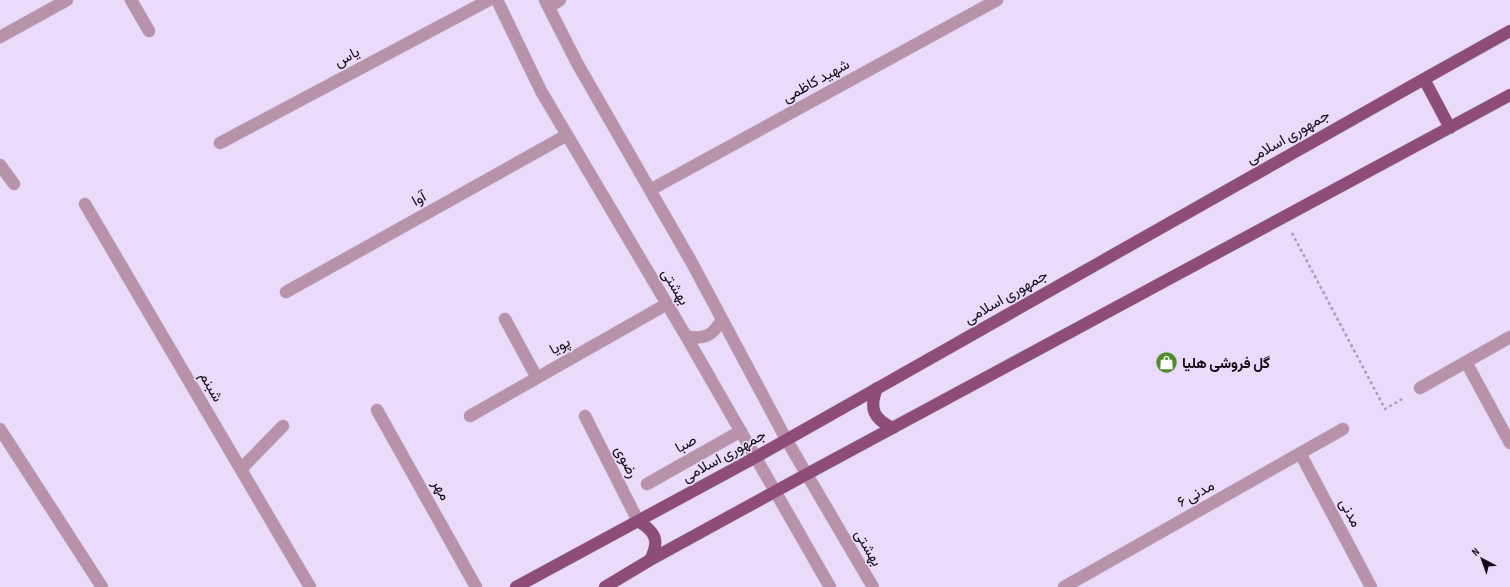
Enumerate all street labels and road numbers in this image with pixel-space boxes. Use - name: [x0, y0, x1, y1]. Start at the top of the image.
- street label: یاس: [331, 42, 363, 72]
- street label: شهید کاظمی: [779, 55, 853, 107]
- street label: جمهوری اسلامی: [1243, 105, 1333, 169]
- street label: آوا: [408, 187, 431, 211]
- street label: بهشتی: [657, 265, 693, 309]
- street label: جمهوری اسلامی: [961, 265, 1051, 329]
- street label: پویا: [546, 333, 574, 359]
- street label: شبنم: [195, 369, 227, 406]
- street label: جمهوری اسلامی: [679, 425, 769, 487]
- street label: صبا: [672, 430, 700, 458]
- street label: رضوی: [610, 443, 642, 481]
- street label: مهر: [427, 475, 454, 504]
- street label: مدنی ۶: [1174, 476, 1218, 512]
- street label: مدنی: [1335, 495, 1365, 531]
- street label: بهشتی: [850, 526, 886, 570]

